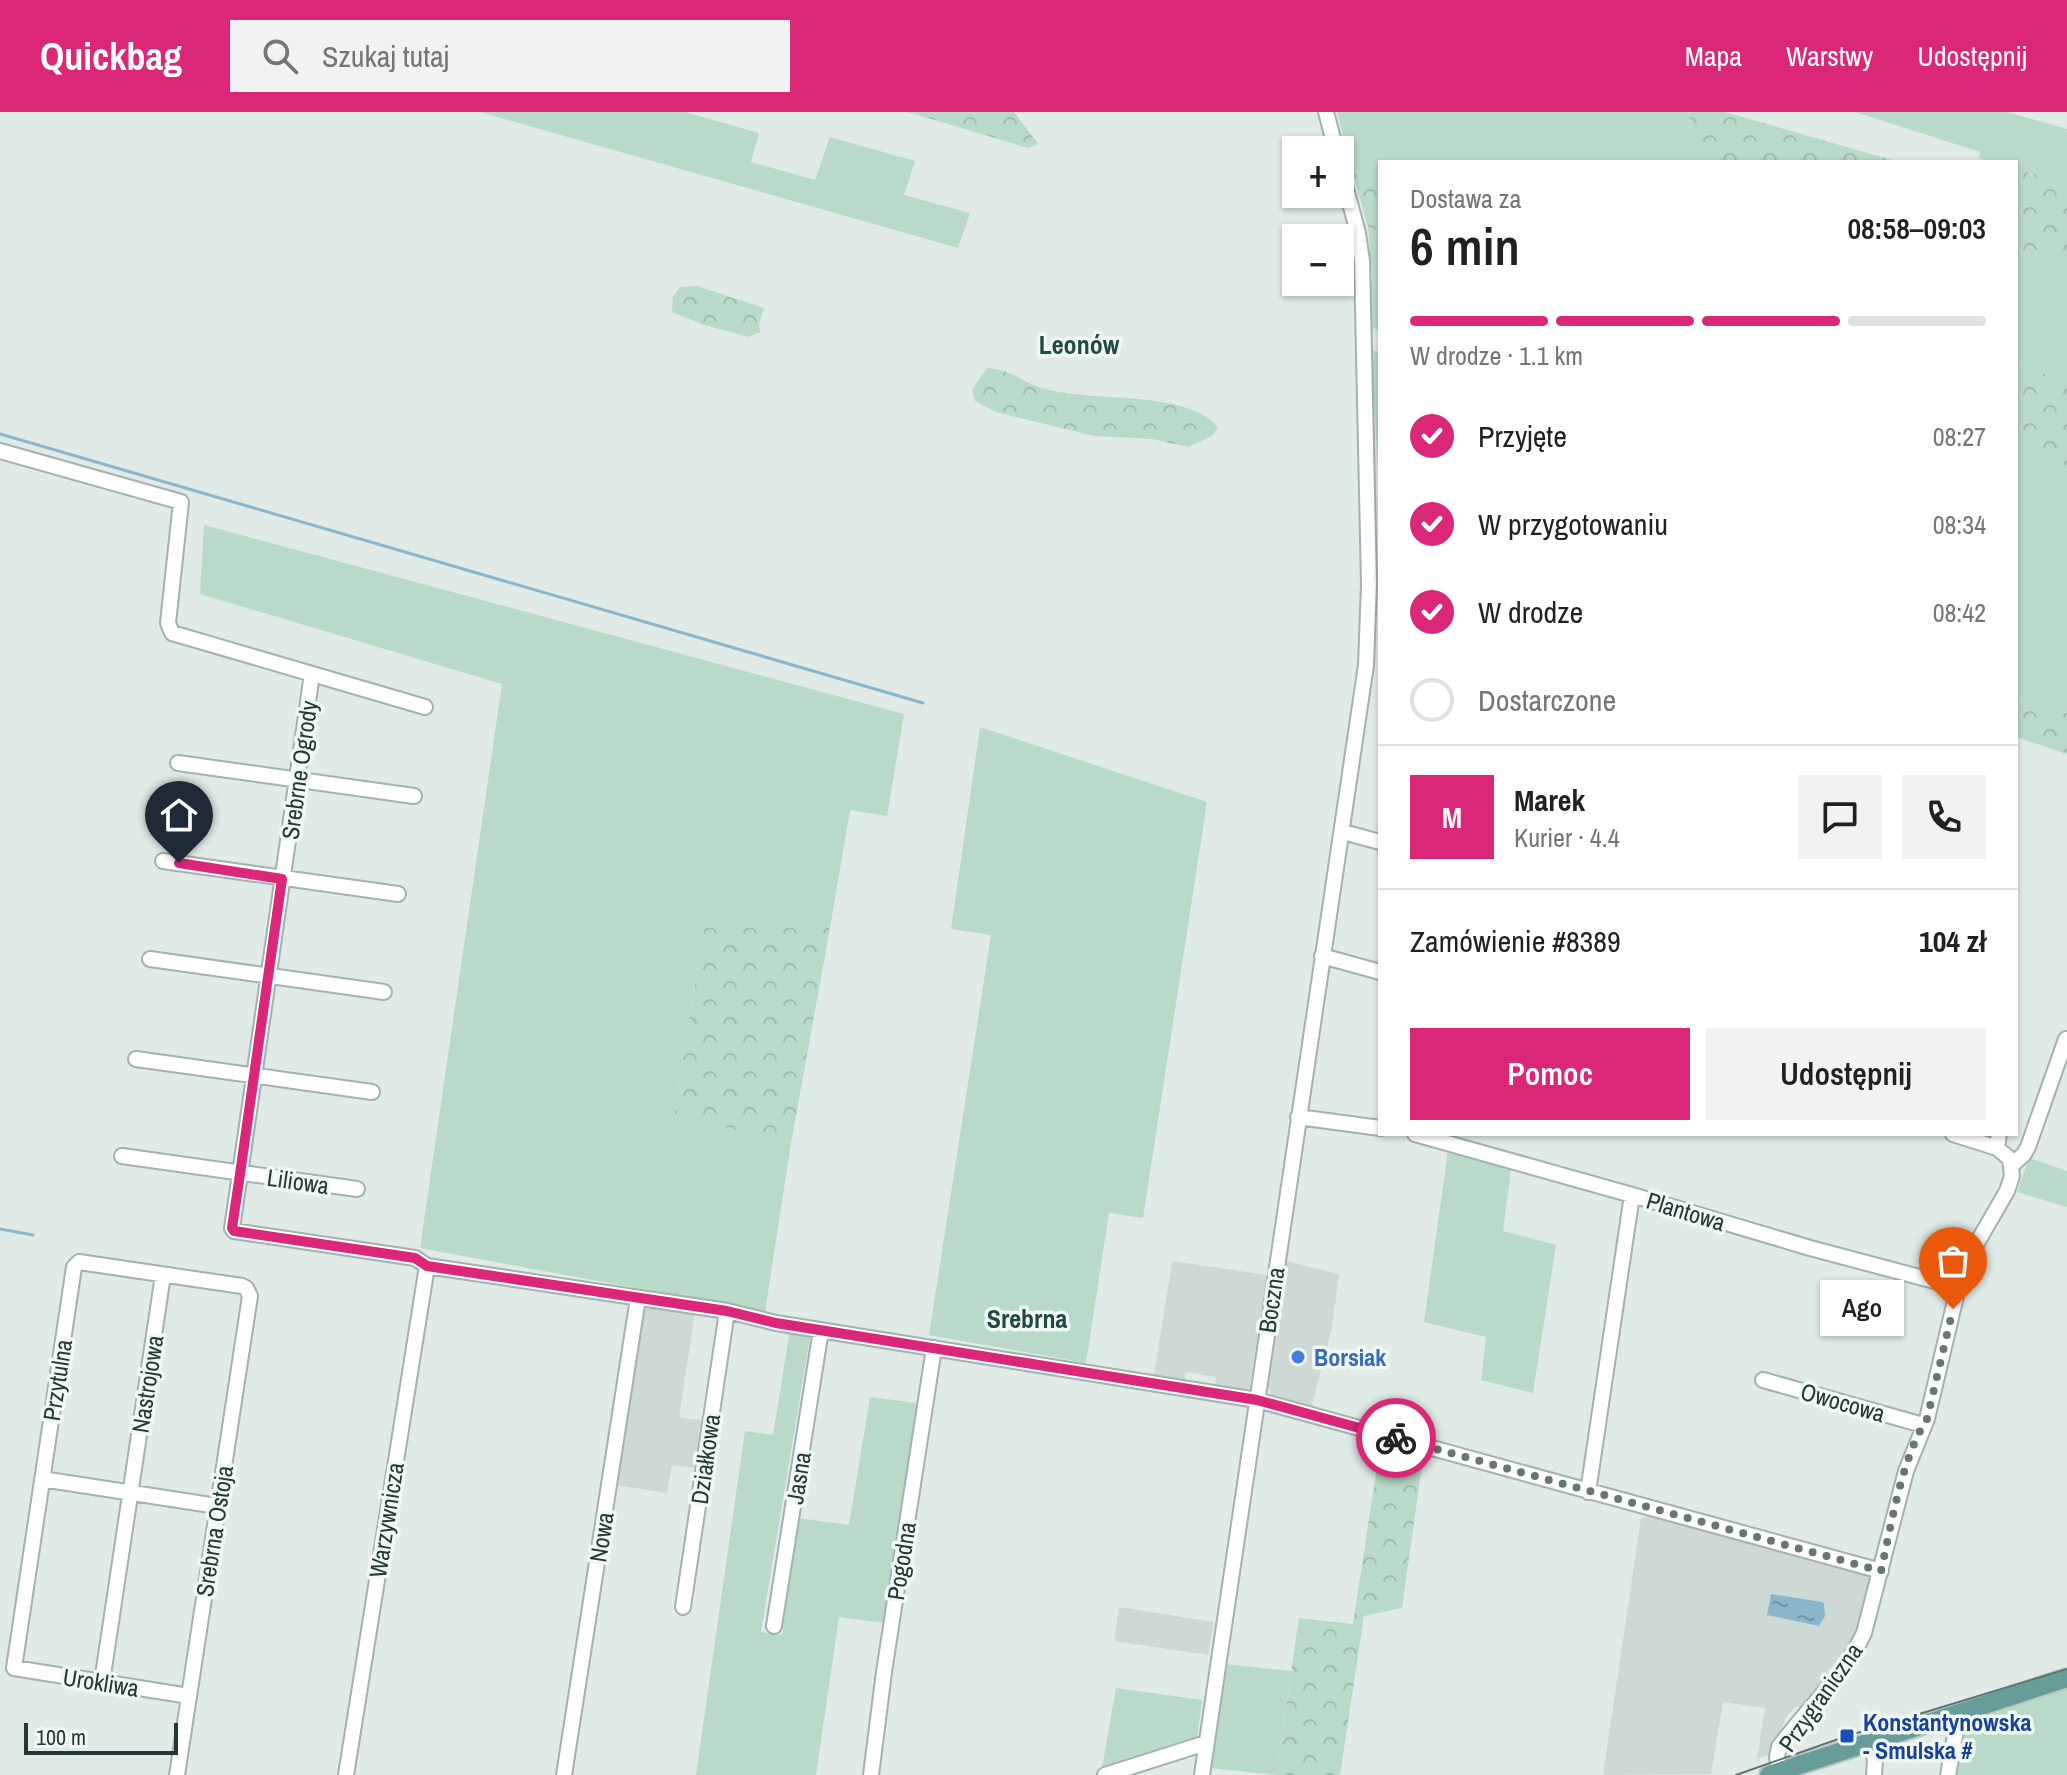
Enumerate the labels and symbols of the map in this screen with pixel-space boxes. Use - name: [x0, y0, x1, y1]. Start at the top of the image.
- district label: Leonów: [1039, 327, 1120, 362]
- street label: Srebrne Ogrody: [273, 698, 325, 842]
- pin: [145, 781, 213, 863]
- street label: Liliowa: [265, 1161, 331, 1201]
- street label: Plantowa: [1643, 1184, 1729, 1238]
- pin: [1919, 1227, 1987, 1309]
- street label: Boczna: [1251, 1265, 1291, 1335]
- callout: Ago: [1821, 1281, 1905, 1337]
- district label: Srebrna: [987, 1301, 1067, 1336]
- street label: Nastrojowa: [123, 1333, 171, 1435]
- street label: Przytulna: [35, 1337, 79, 1423]
- place label: Borsiak: [1314, 1341, 1386, 1373]
- marker: Borsiak: [1289, 1348, 1307, 1366]
- street label: Owocowa: [1797, 1375, 1889, 1429]
- courier: [1356, 1398, 1436, 1478]
- street label: Działkowa: [683, 1412, 727, 1506]
- street label: Jasna: [778, 1450, 818, 1506]
- street label: Warzywnicza: [361, 1460, 411, 1580]
- street label: Srebrna Ostoja: [188, 1463, 240, 1599]
- street label: Nowa: [581, 1510, 621, 1564]
- street label: Pogodna: [879, 1520, 923, 1602]
- street label: Przygraniczna: [1771, 1636, 1869, 1758]
- street label: Urokliwa: [61, 1660, 141, 1704]
- place label: Konstantynowska - Smulska #: [1863, 1706, 2031, 1766]
- scale bar: [24, 1719, 178, 1755]
- marker: Konstantynowska - Smulska #: [1838, 1727, 1856, 1745]

